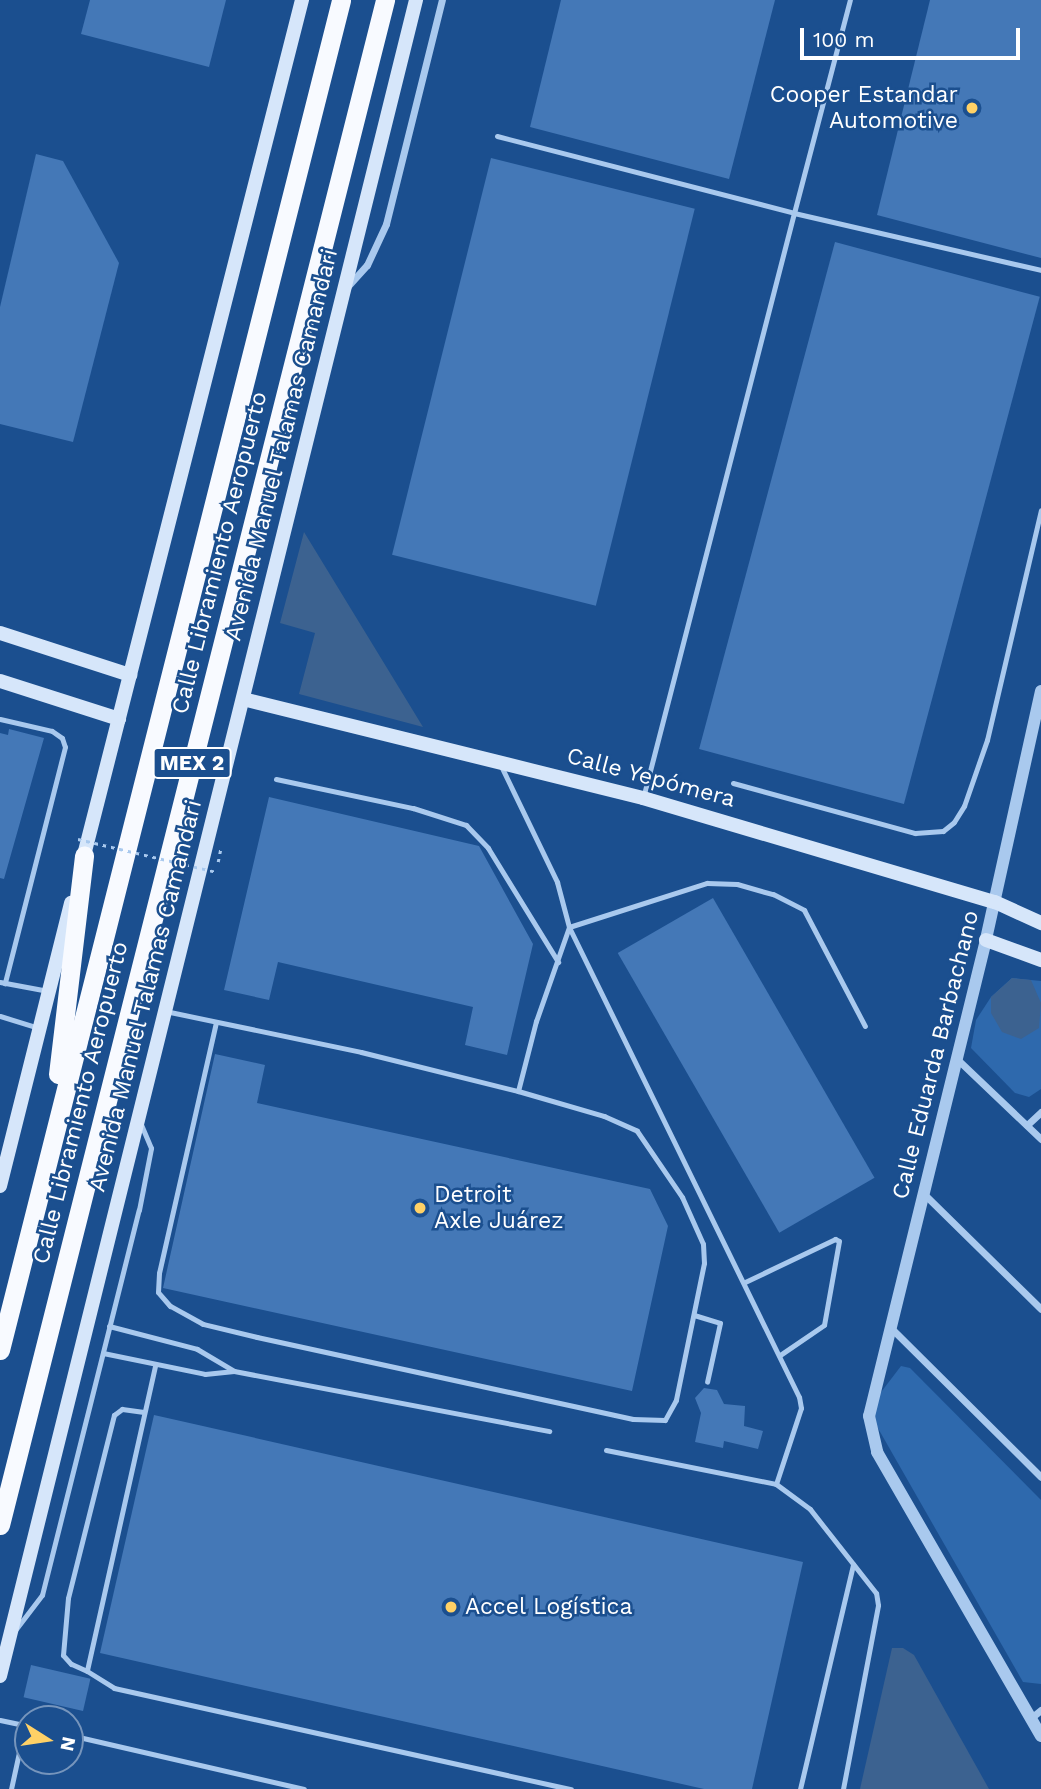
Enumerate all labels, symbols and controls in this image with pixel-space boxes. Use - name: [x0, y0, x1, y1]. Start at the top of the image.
- scale bar: [803, 14, 1024, 58]
- text: 100 m: [813, 27, 875, 52]
- place label: Cooper Estandar Automotive: [769, 81, 958, 135]
- marker: Cooper Estandar Automotive: [964, 100, 980, 116]
- street label: Avenida Manuel Talamas Camandari: [220, 245, 344, 645]
- street label: Calle Libramiento Aeropuerto: [166, 389, 274, 717]
- street label: Calle Yepómera: [563, 742, 739, 814]
- road number: MEX 2: [152, 746, 232, 780]
- street label: Avenida Manuel Talamas Camandari: [84, 796, 208, 1196]
- street label: Calle Eduarda Barbachano: [887, 907, 985, 1203]
- street label: Calle Libramiento Aeropuerto: [27, 939, 135, 1267]
- place label: Detroit Axle Juárez: [434, 1181, 564, 1235]
- marker: Detroit Axle Juárez: [412, 1200, 428, 1216]
- place label: Accel Logística: [465, 1593, 633, 1621]
- marker: Accel Logística: [443, 1599, 459, 1615]
- north arrow: [14, 1705, 84, 1775]
- text: N: [55, 1735, 81, 1753]

